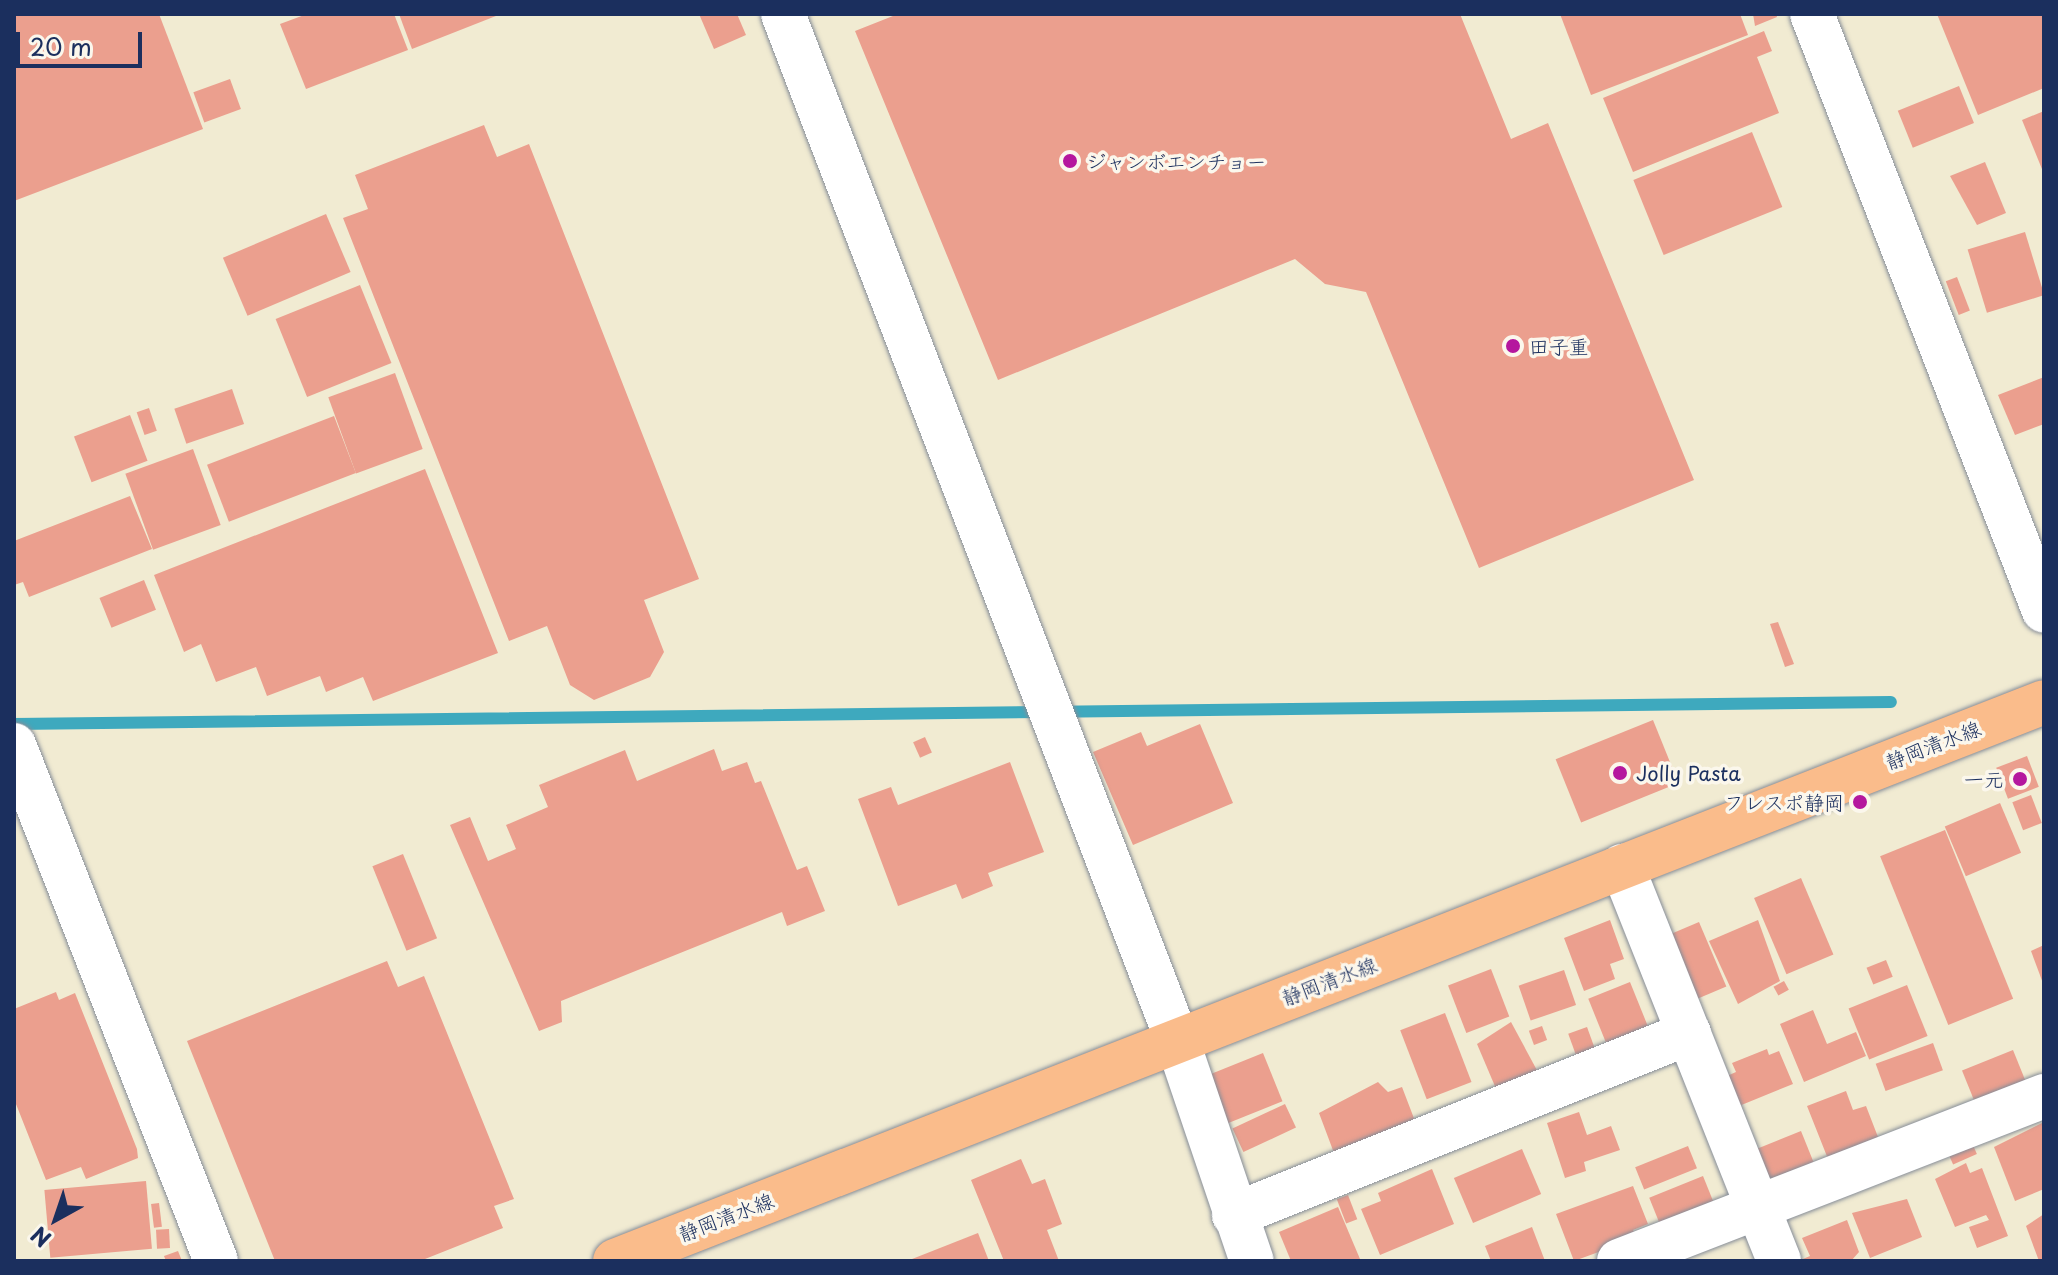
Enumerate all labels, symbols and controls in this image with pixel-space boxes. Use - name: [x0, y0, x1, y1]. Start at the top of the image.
- scale bar: [20, 16, 146, 66]
- text: 20 m: [30, 28, 92, 64]
- place label: ジャンボエンチョー: [1086, 149, 1266, 173]
- marker: ジャンボエンチョー: [1061, 152, 1079, 170]
- place label: 田子重: [1529, 334, 1589, 358]
- marker: 田子重: [1504, 337, 1522, 355]
- street label: 静岡清水線: [1882, 716, 1984, 774]
- place label: Jolly Pasta: [1636, 761, 1741, 785]
- marker: Jolly Pasta: [1611, 764, 1629, 782]
- place label: 一元: [1964, 767, 2004, 791]
- marker: 一元: [2011, 770, 2029, 788]
- place label: フレスポ静岡: [1724, 790, 1844, 814]
- marker: フレスポ静岡: [1851, 793, 1869, 811]
- street label: 静岡清水線: [1278, 952, 1380, 1010]
- north arrow: [16, 1179, 96, 1259]
- street label: 静岡清水線: [675, 1188, 777, 1246]
- text: N: [23, 1220, 58, 1256]

